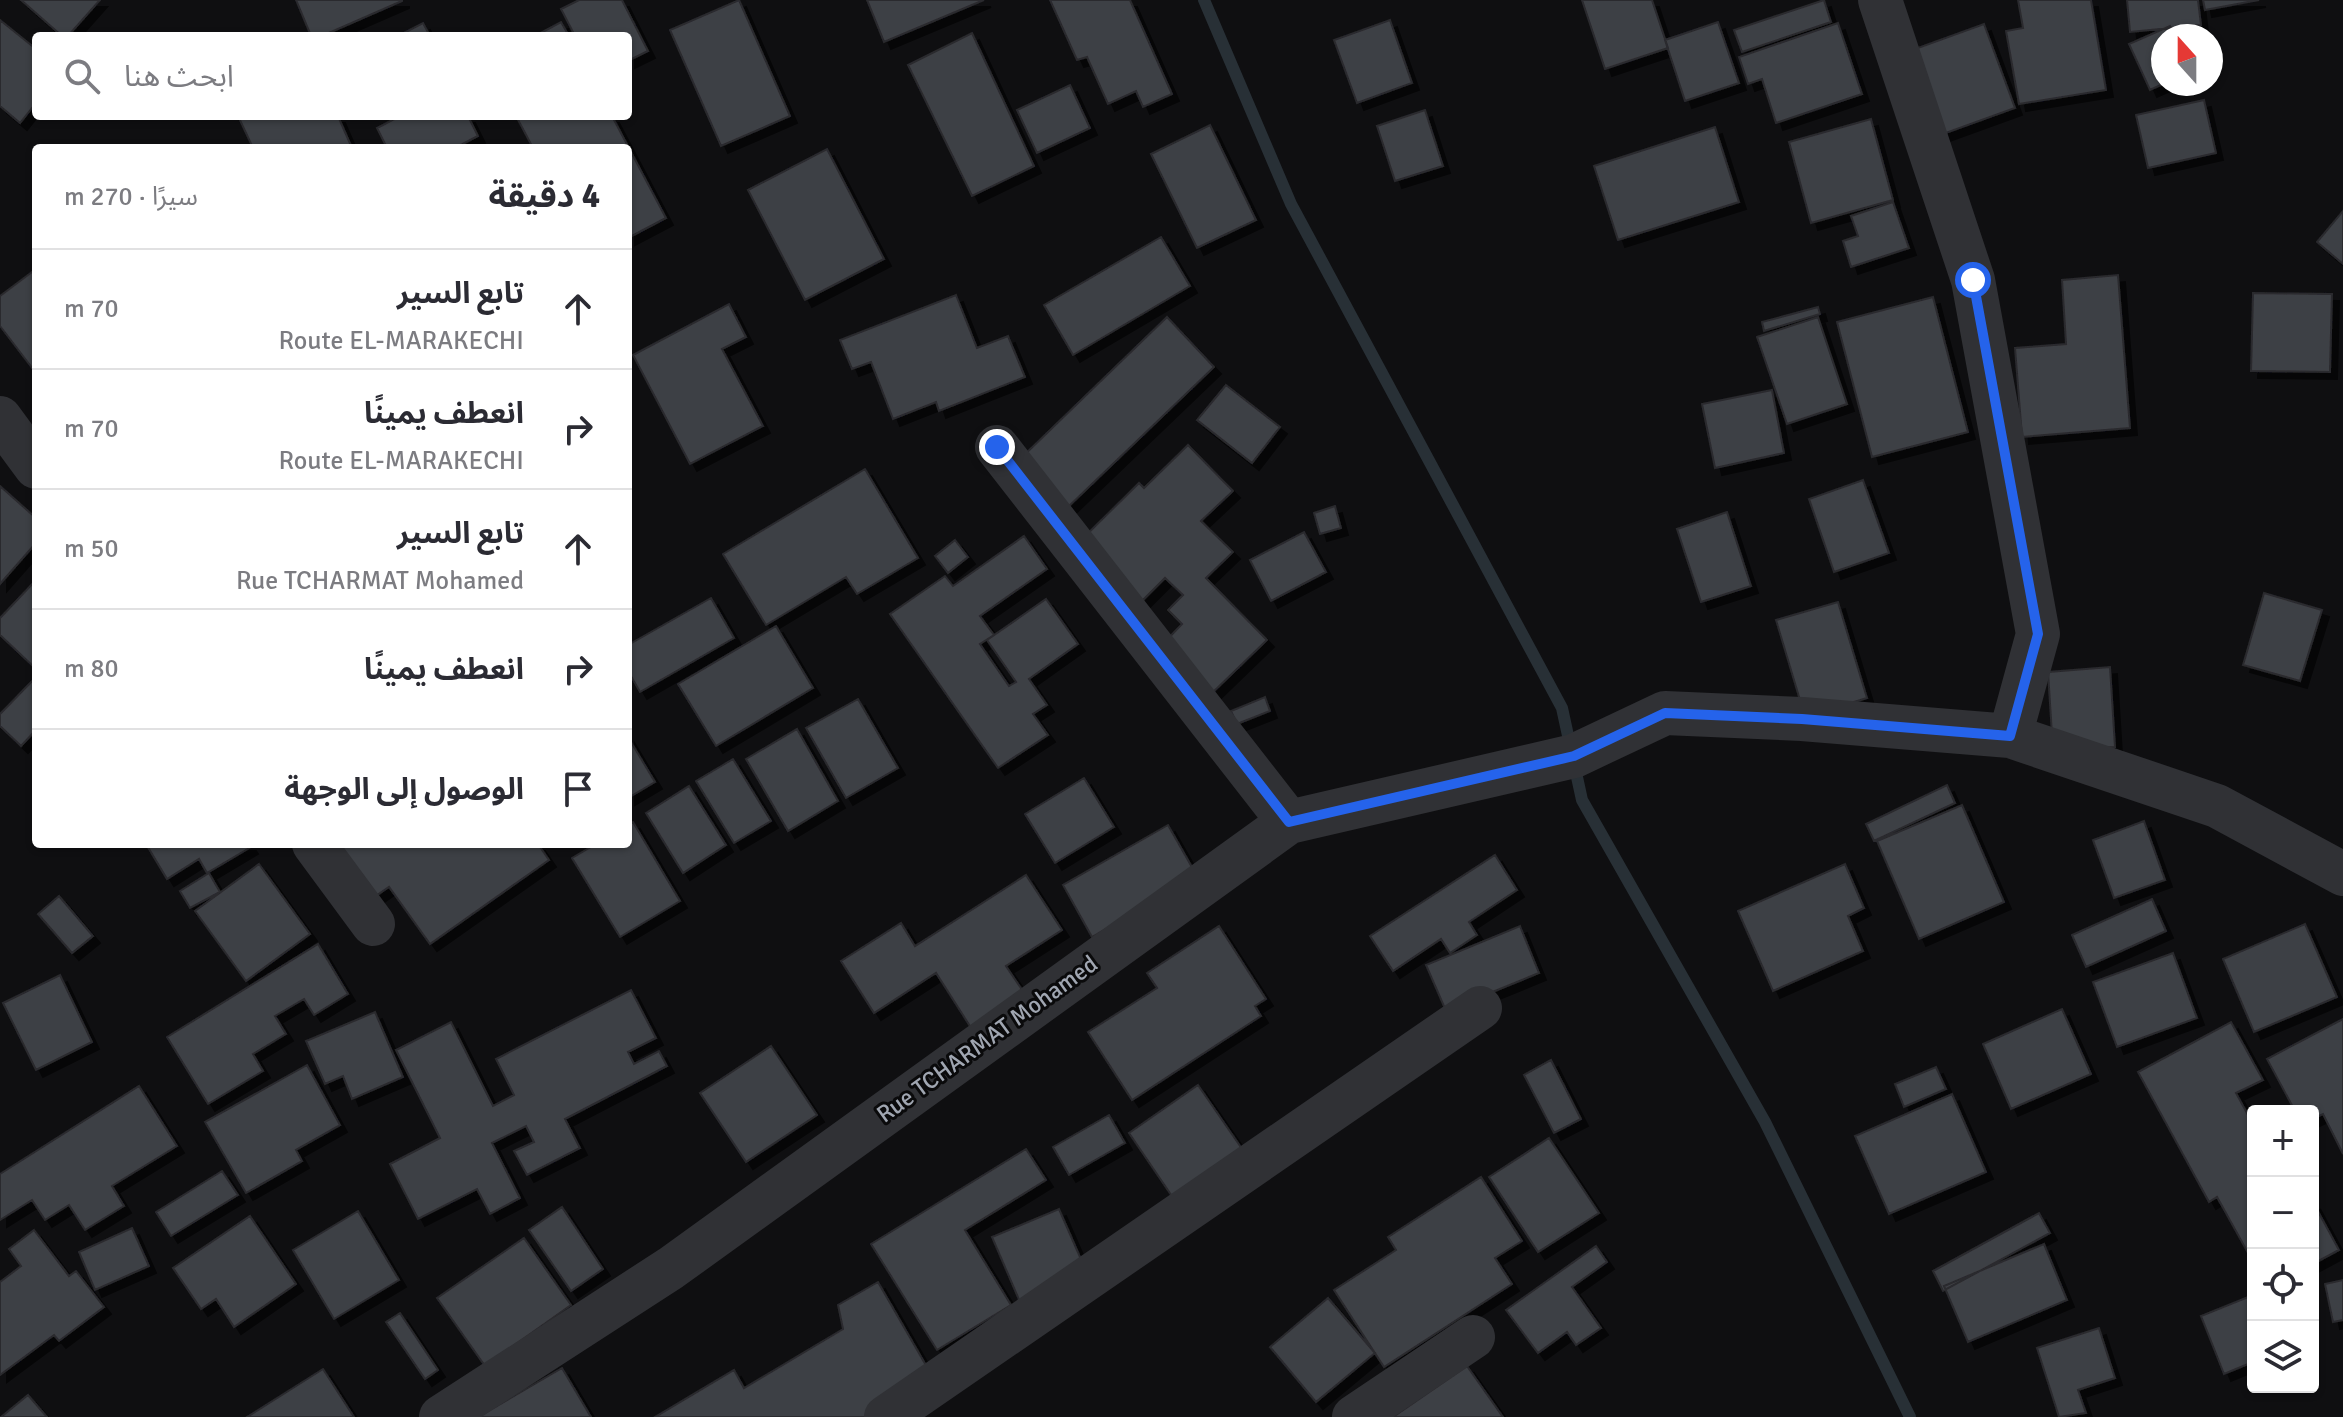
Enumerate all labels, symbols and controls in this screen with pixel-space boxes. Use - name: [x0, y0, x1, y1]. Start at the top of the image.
- north arrow: [2151, 24, 2223, 96]
- search box: [32, 32, 632, 120]
- icon: search: [60, 54, 104, 98]
- text: ابحث هنا: [124, 58, 234, 95]
- text: 4 دقيقة: [489, 175, 600, 217]
- text: سيرًا · 270 m: [64, 181, 198, 213]
- route start: [1955, 262, 1991, 298]
- text: تابع السير: [397, 275, 524, 312]
- icon: ahead: [556, 287, 600, 331]
- text: 70 m: [64, 293, 119, 325]
- text: Route EL-MARAKECHI: [279, 325, 524, 357]
- text: انعطف يمينًا: [364, 395, 524, 432]
- icon: right: [556, 407, 600, 451]
- text: 70 m: [64, 413, 119, 445]
- route end: [979, 429, 1015, 465]
- text: Route EL-MARAKECHI: [279, 445, 524, 477]
- text: تابع السير: [397, 515, 524, 552]
- icon: ahead: [556, 527, 600, 571]
- text: 50 m: [64, 533, 119, 565]
- text: Rue TCHARMAT Mohamed: [236, 565, 524, 597]
- icon: right: [556, 647, 600, 691]
- text: انعطف يمينًا: [364, 651, 524, 688]
- text: 80 m: [64, 653, 119, 685]
- icon: arrive: [556, 767, 600, 811]
- text: الوصول إلى الوجهة: [284, 771, 524, 808]
- street label: Rue TCHARMAT Mohamed: [871, 949, 1103, 1129]
- map controls: [2247, 1105, 2319, 1393]
- button: +: [2247, 1105, 2319, 1177]
- button: −: [2247, 1177, 2319, 1249]
- button: locate: [2247, 1249, 2319, 1321]
- button: layers: [2247, 1321, 2319, 1393]

